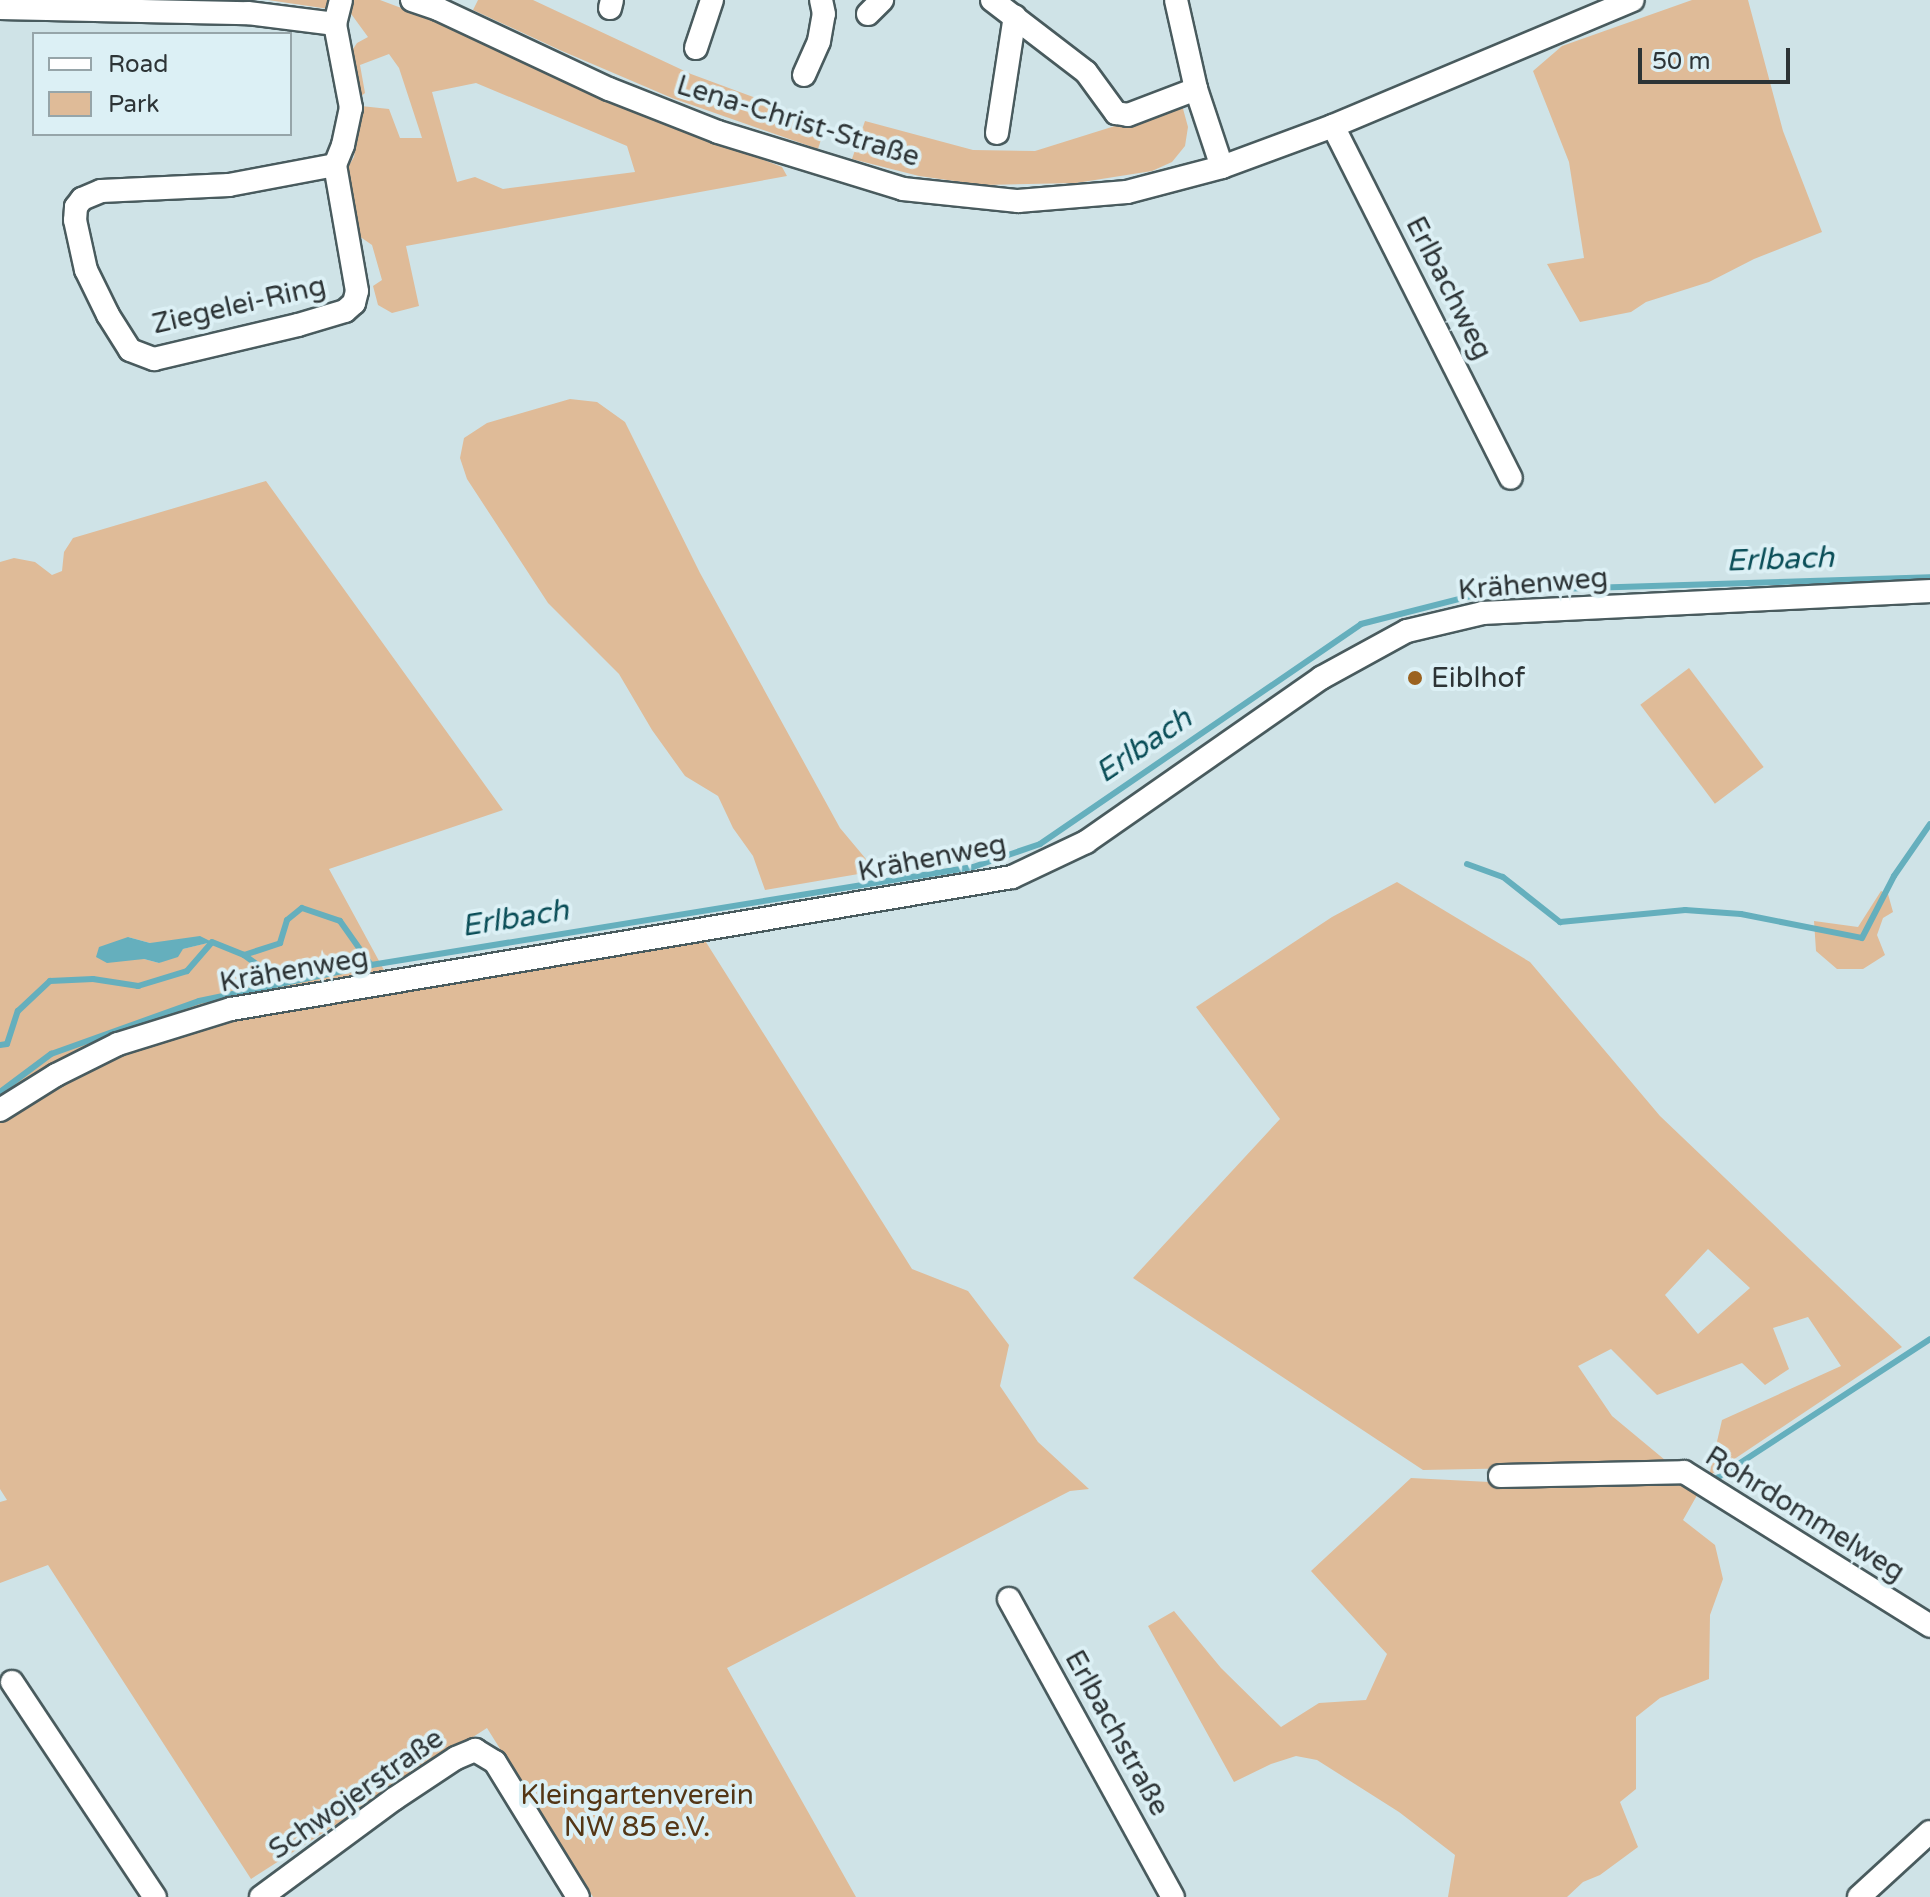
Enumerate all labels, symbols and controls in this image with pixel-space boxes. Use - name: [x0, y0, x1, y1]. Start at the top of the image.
- legend: [32, 32, 292, 136]
- scale bar: [1642, 32, 1794, 82]
- text: 50 m: [1652, 47, 1710, 76]
- text: Road: [108, 50, 168, 79]
- street label: Lena-Christ-Straße: [673, 68, 923, 174]
- text: Park: [108, 90, 159, 119]
- street label: Erlbachweg: [1399, 211, 1499, 365]
- street label: Ziegelei-Ring: [149, 269, 329, 341]
- water label: Erlbach: [1725, 540, 1835, 580]
- street label: Krähenweg: [1457, 561, 1609, 607]
- place label: Eiblhof: [1431, 661, 1525, 695]
- marker: Eiblhof: [1406, 669, 1424, 687]
- water label: Erlbach: [1089, 701, 1199, 791]
- street label: Krähenweg: [855, 827, 1009, 889]
- water label: Erlbach: [459, 893, 571, 945]
- street label: Krähenweg: [217, 940, 371, 1000]
- street label: Rohrdommelweg: [1699, 1439, 1911, 1589]
- street label: Erlbachstraße: [1058, 1644, 1176, 1822]
- street label: Schwojerstraße: [262, 1721, 450, 1867]
- park label: Kleingartenverein NW 85 e.V.: [520, 1778, 754, 1844]

